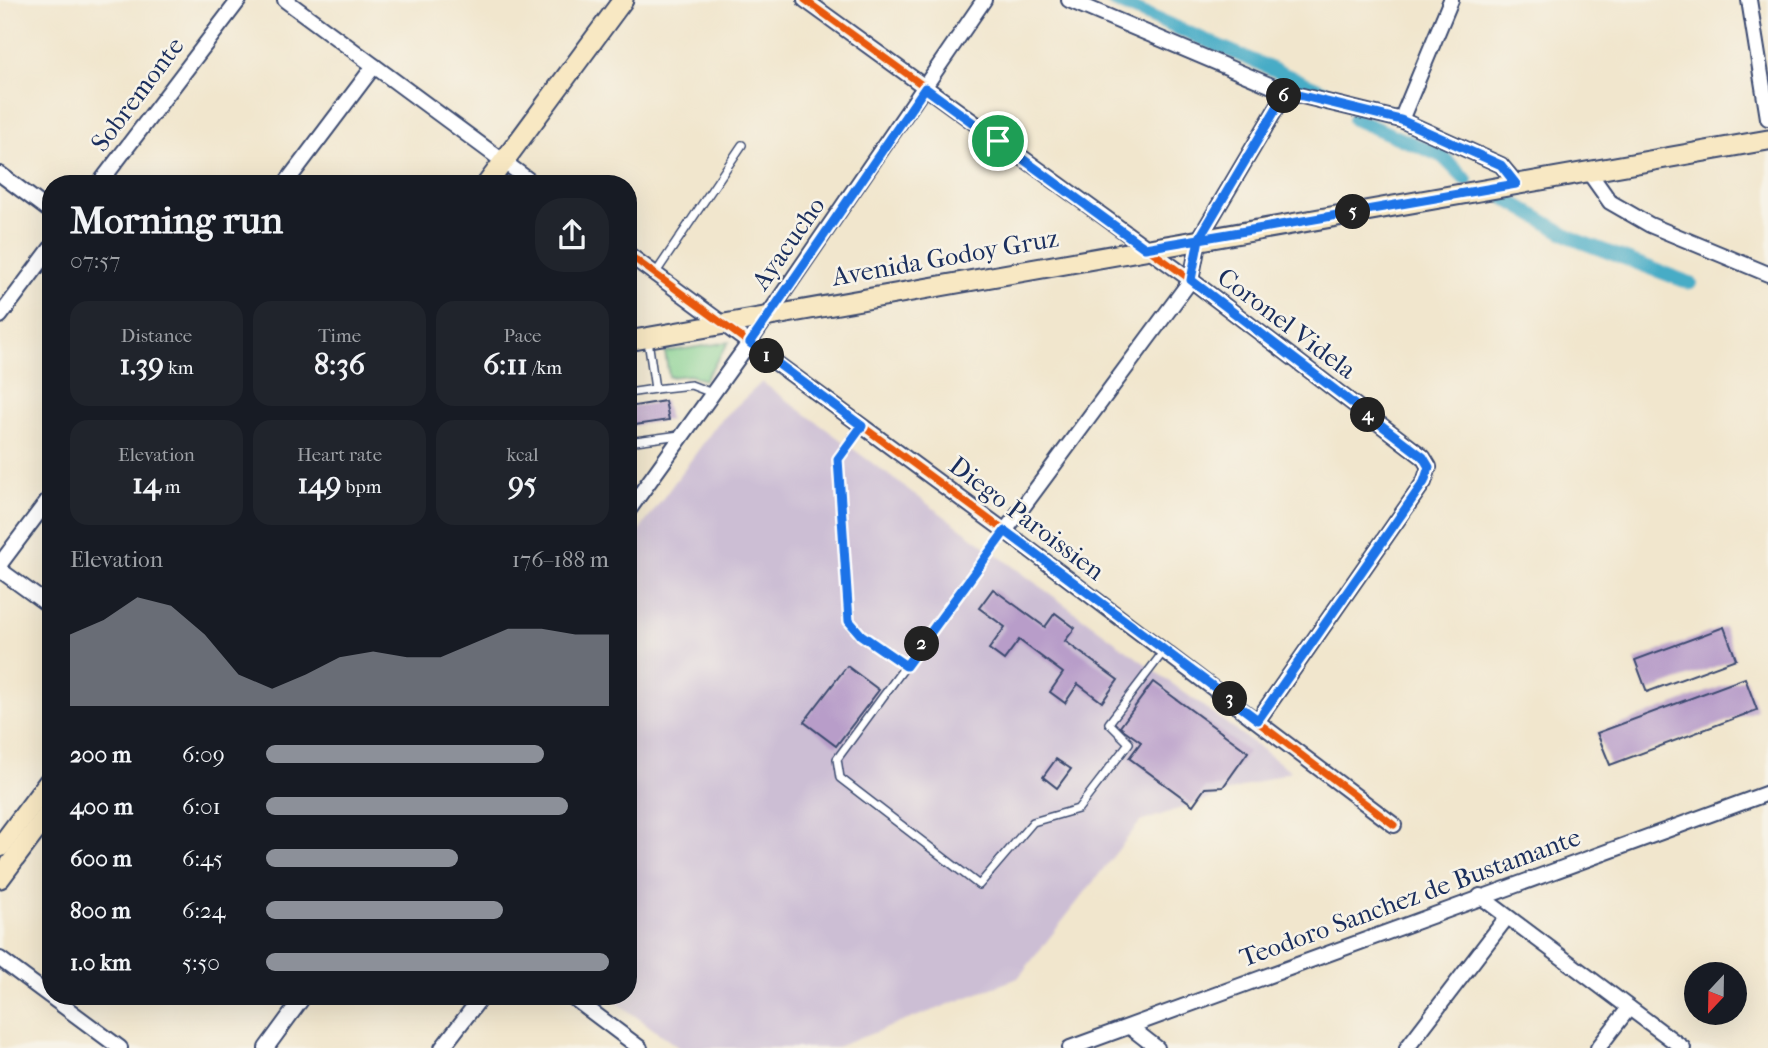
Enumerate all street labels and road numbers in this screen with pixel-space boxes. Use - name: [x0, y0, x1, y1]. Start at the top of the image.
- street label: Sobremonte: [84, 31, 191, 158]
- street label: Ayacucho: [745, 191, 832, 297]
- street label: Avenida Godoy Gruz: [828, 222, 1061, 293]
- street label: Coronel Videla: [1211, 261, 1363, 386]
- street label: Diego Paroissien: [943, 450, 1110, 587]
- street label: Teodoro Sanchez de Bustamante: [1236, 821, 1585, 974]

